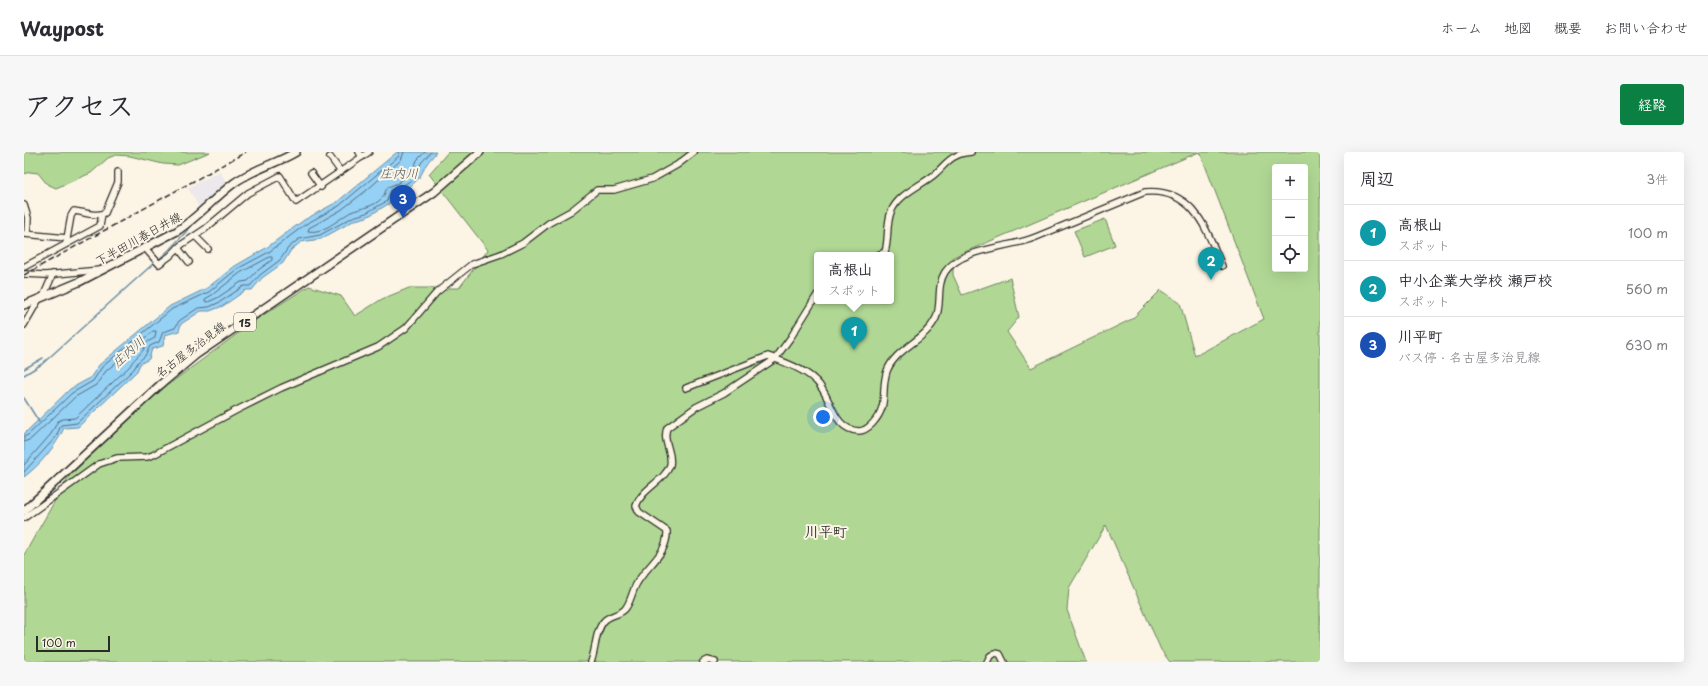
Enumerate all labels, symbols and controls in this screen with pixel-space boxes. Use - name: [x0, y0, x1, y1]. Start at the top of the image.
- text: Waypost: [20, 14, 104, 42]
- text: ホーム: [1441, 17, 1482, 38]
- text: 地図: [1504, 17, 1532, 38]
- text: 概要: [1554, 17, 1582, 38]
- text: お問い合わせ: [1604, 17, 1688, 38]
- text: アクセス: [24, 83, 134, 126]
- button: 経路: [1620, 84, 1684, 125]
- water label: 庄内川: [379, 163, 419, 182]
- map controls: [1272, 164, 1308, 272]
- button: +: [1272, 164, 1308, 200]
- text: 周辺: [1360, 165, 1394, 191]
- text: 3件: [1646, 169, 1668, 188]
- pin: 3: [390, 185, 416, 218]
- button: −: [1272, 200, 1308, 236]
- street label: 下半田川春日井線: [92, 207, 184, 269]
- text: 高根山: [1398, 212, 1443, 235]
- text: 1: [1370, 223, 1376, 242]
- text: 100 m: [1628, 223, 1668, 242]
- text: スポット: [1398, 235, 1450, 254]
- button: locate: [1272, 236, 1308, 272]
- pin: 2: [1198, 247, 1224, 280]
- popup: [814, 252, 894, 304]
- text: 高根山: [828, 257, 873, 280]
- text: 中小企業大学校 瀬戸校: [1398, 268, 1553, 291]
- text: 2: [1368, 279, 1378, 298]
- text: 560 m: [1626, 279, 1668, 298]
- text: スポット: [828, 280, 880, 299]
- text: スポット: [1398, 291, 1450, 310]
- road number: 15: [234, 313, 256, 331]
- street label: 名古屋多治見線: [151, 317, 229, 381]
- pin: 1: [841, 317, 867, 350]
- text: 川平町: [1398, 324, 1443, 347]
- water label: 庄内川: [107, 331, 149, 371]
- text: 3: [1369, 335, 1377, 354]
- text: 630 m: [1625, 335, 1668, 354]
- text: バス停 · 名古屋多治見線: [1398, 347, 1540, 366]
- your location: [813, 407, 833, 427]
- district label: 川平町: [805, 521, 847, 542]
- scale bar: [36, 634, 110, 653]
- text: 100 m: [42, 634, 76, 651]

